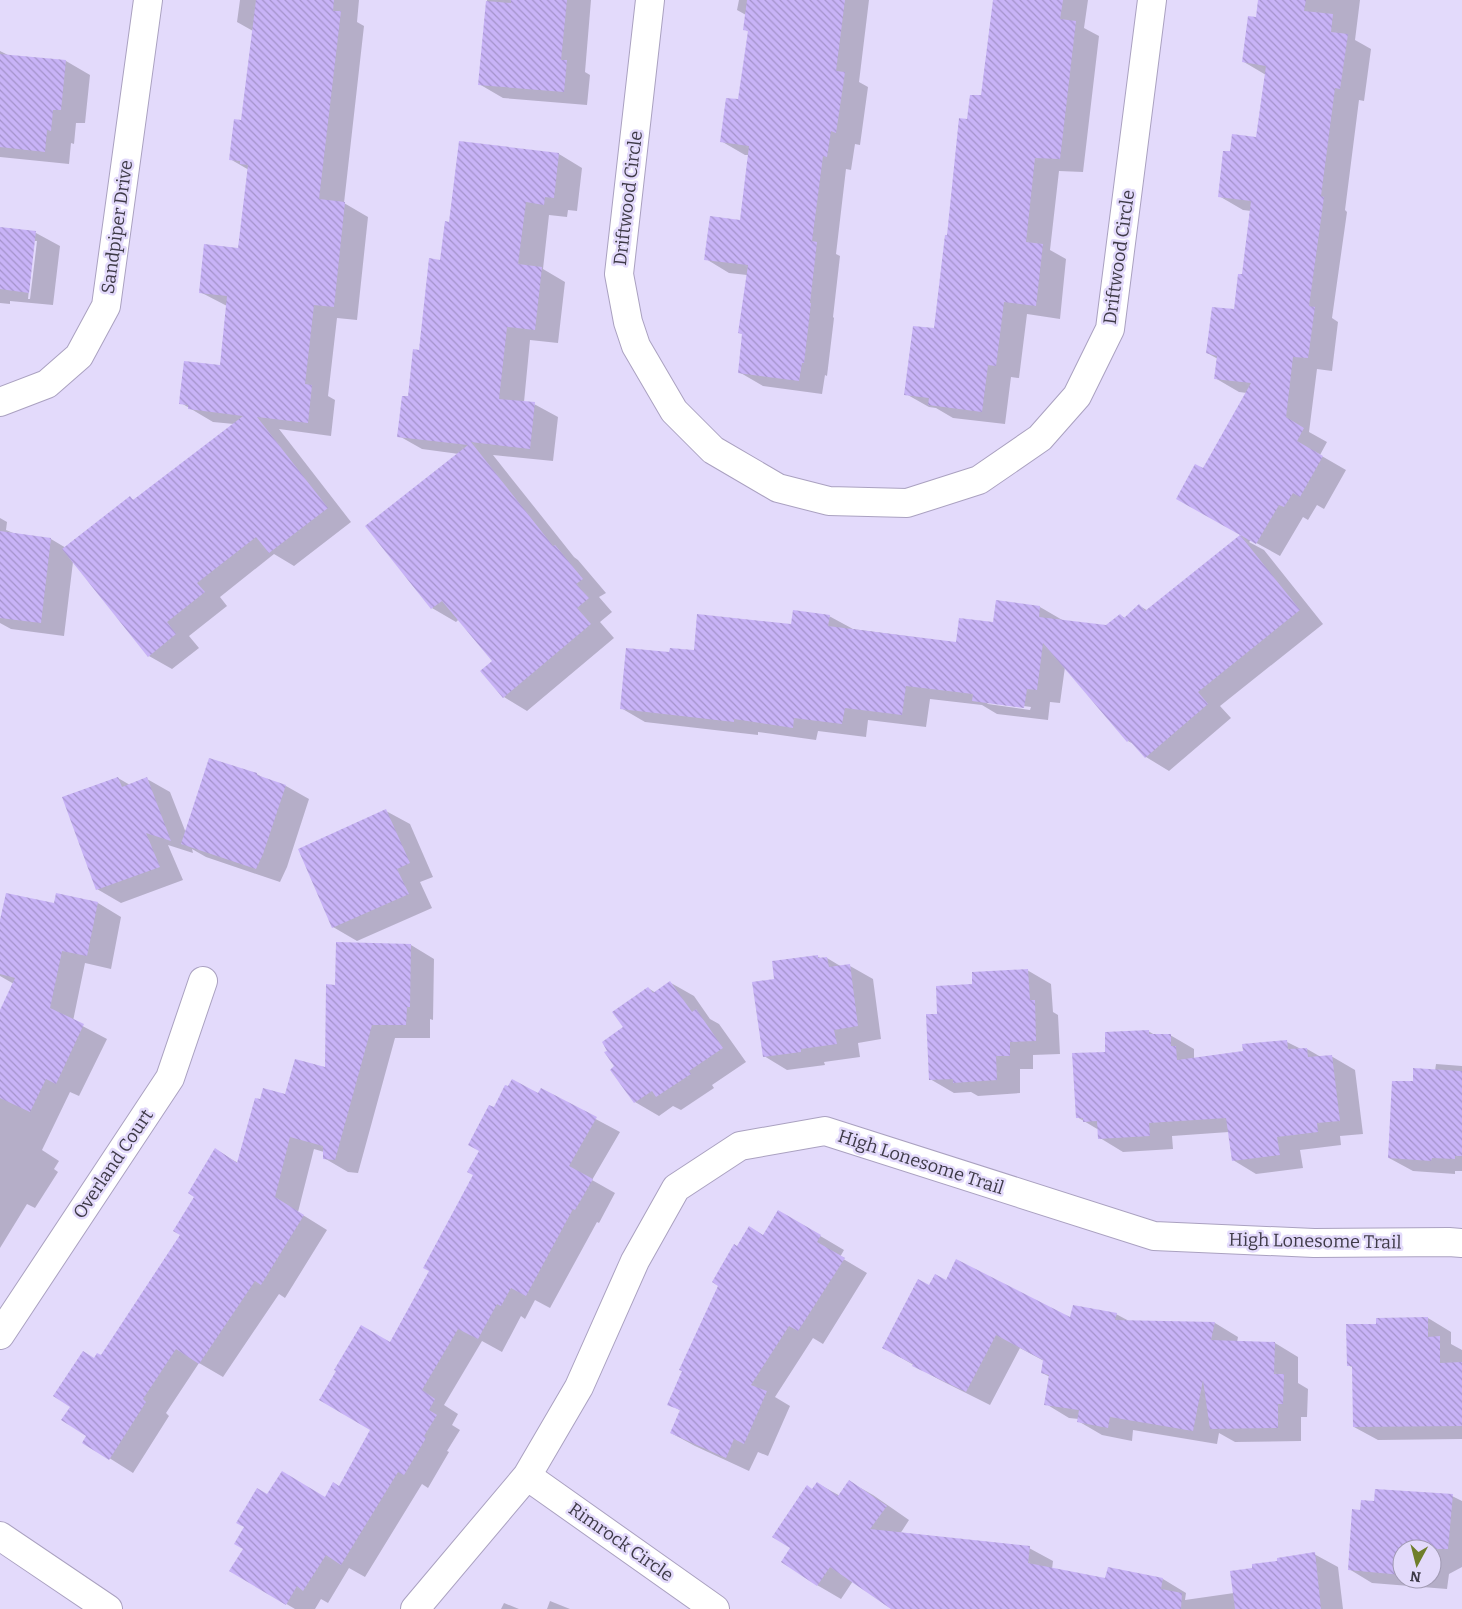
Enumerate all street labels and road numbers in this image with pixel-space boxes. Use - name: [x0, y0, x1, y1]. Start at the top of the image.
- street label: Driftwood Circle: [609, 129, 647, 267]
- street label: Sandpiper Drive: [97, 159, 137, 295]
- street label: Driftwood Circle: [1099, 188, 1139, 326]
- street label: Overland Court: [68, 1105, 158, 1223]
- street label: High Lonesome Trail: [835, 1125, 1007, 1199]
- street label: High Lonesome Trail: [1228, 1228, 1402, 1254]
- street label: Rimrock Circle: [564, 1498, 678, 1586]

